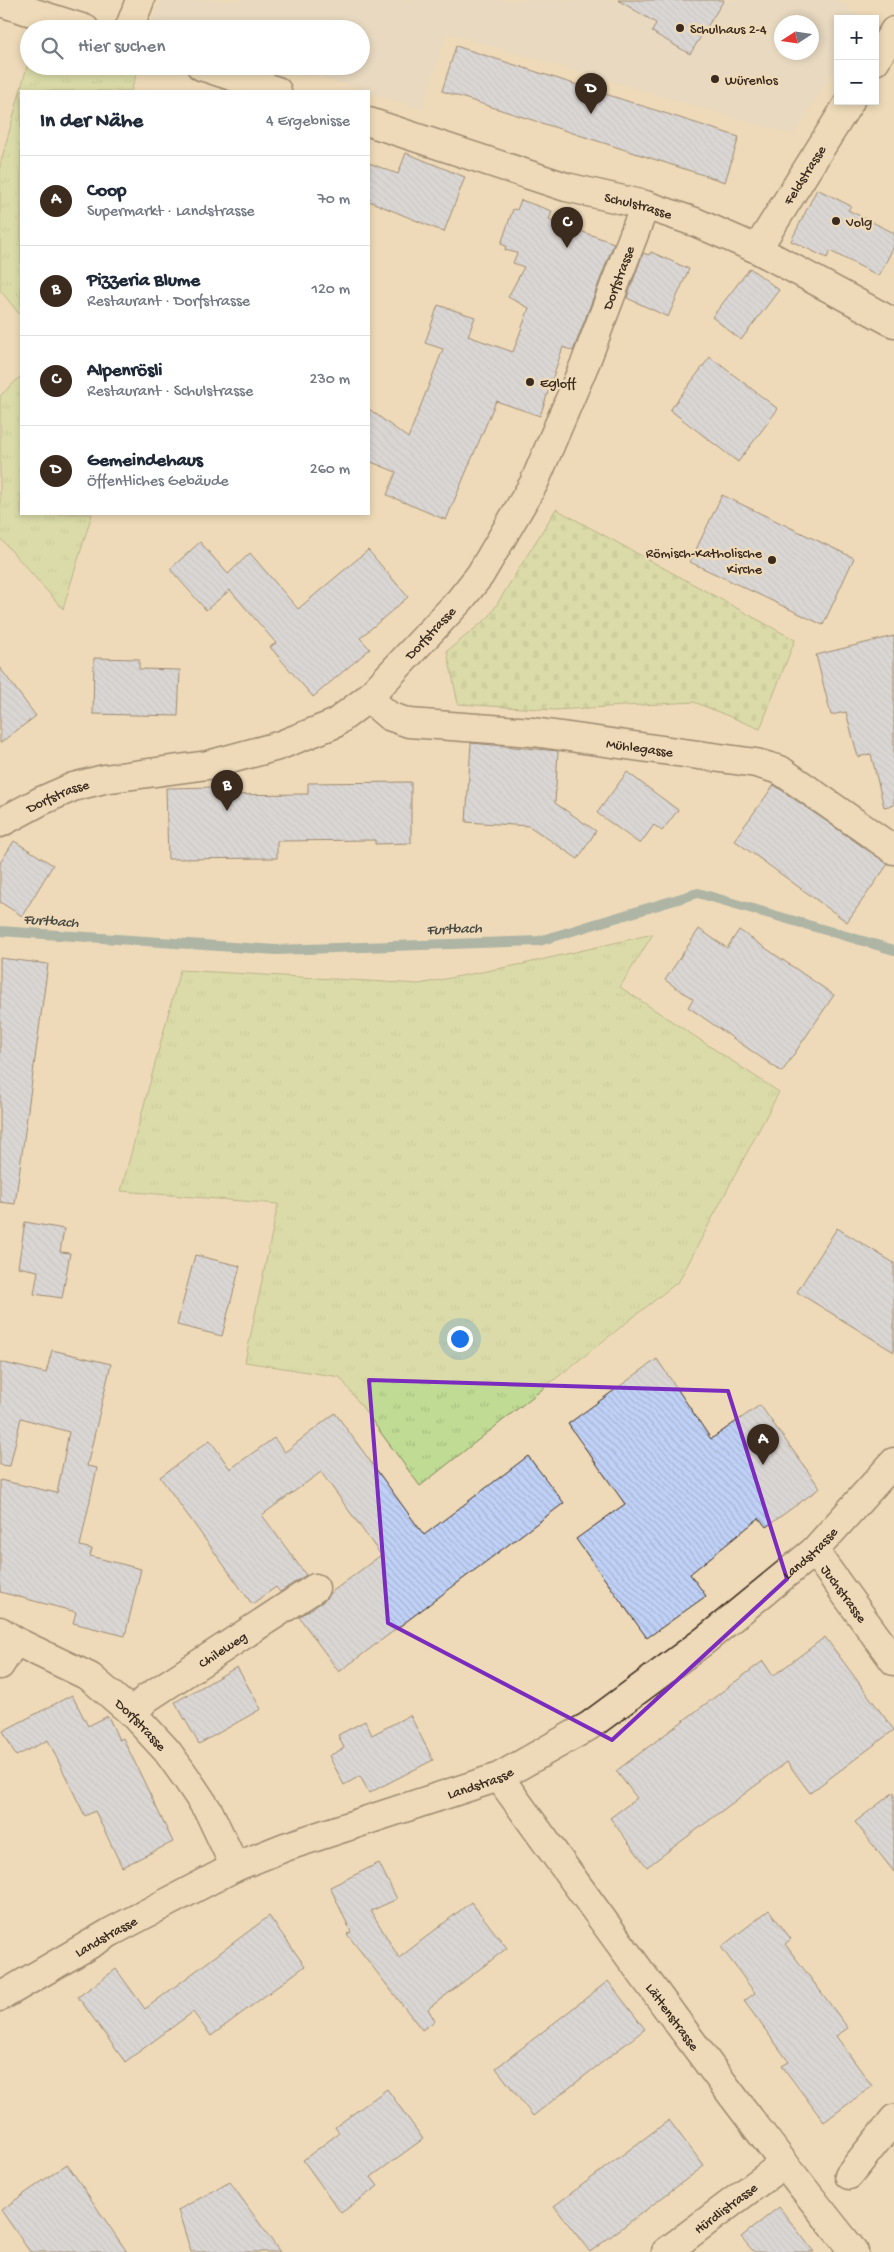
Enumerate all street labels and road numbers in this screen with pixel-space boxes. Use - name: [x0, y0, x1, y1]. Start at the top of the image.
- street label: Feldstrasse: [780, 142, 831, 210]
- street label: Schulstrasse: [602, 190, 674, 225]
- street label: Dorfstrasse: [600, 243, 640, 314]
- street label: Dorfstrasse: [402, 603, 461, 665]
- street label: Mühlegasse: [605, 736, 675, 762]
- street label: Dorfstrasse: [23, 777, 92, 819]
- street label: Landstrasse: [780, 1524, 843, 1584]
- street label: Juchstrasse: [816, 1562, 870, 1627]
- street label: Chileweg: [196, 1629, 251, 1673]
- street label: Dorfstrasse: [110, 1695, 169, 1756]
- street label: Landstrasse: [446, 1764, 518, 1804]
- street label: Landstrasse: [72, 1913, 141, 1962]
- street label: Lättenstrasse: [641, 1981, 702, 2055]
- street label: Hürdlistrasse: [692, 2180, 762, 2239]

